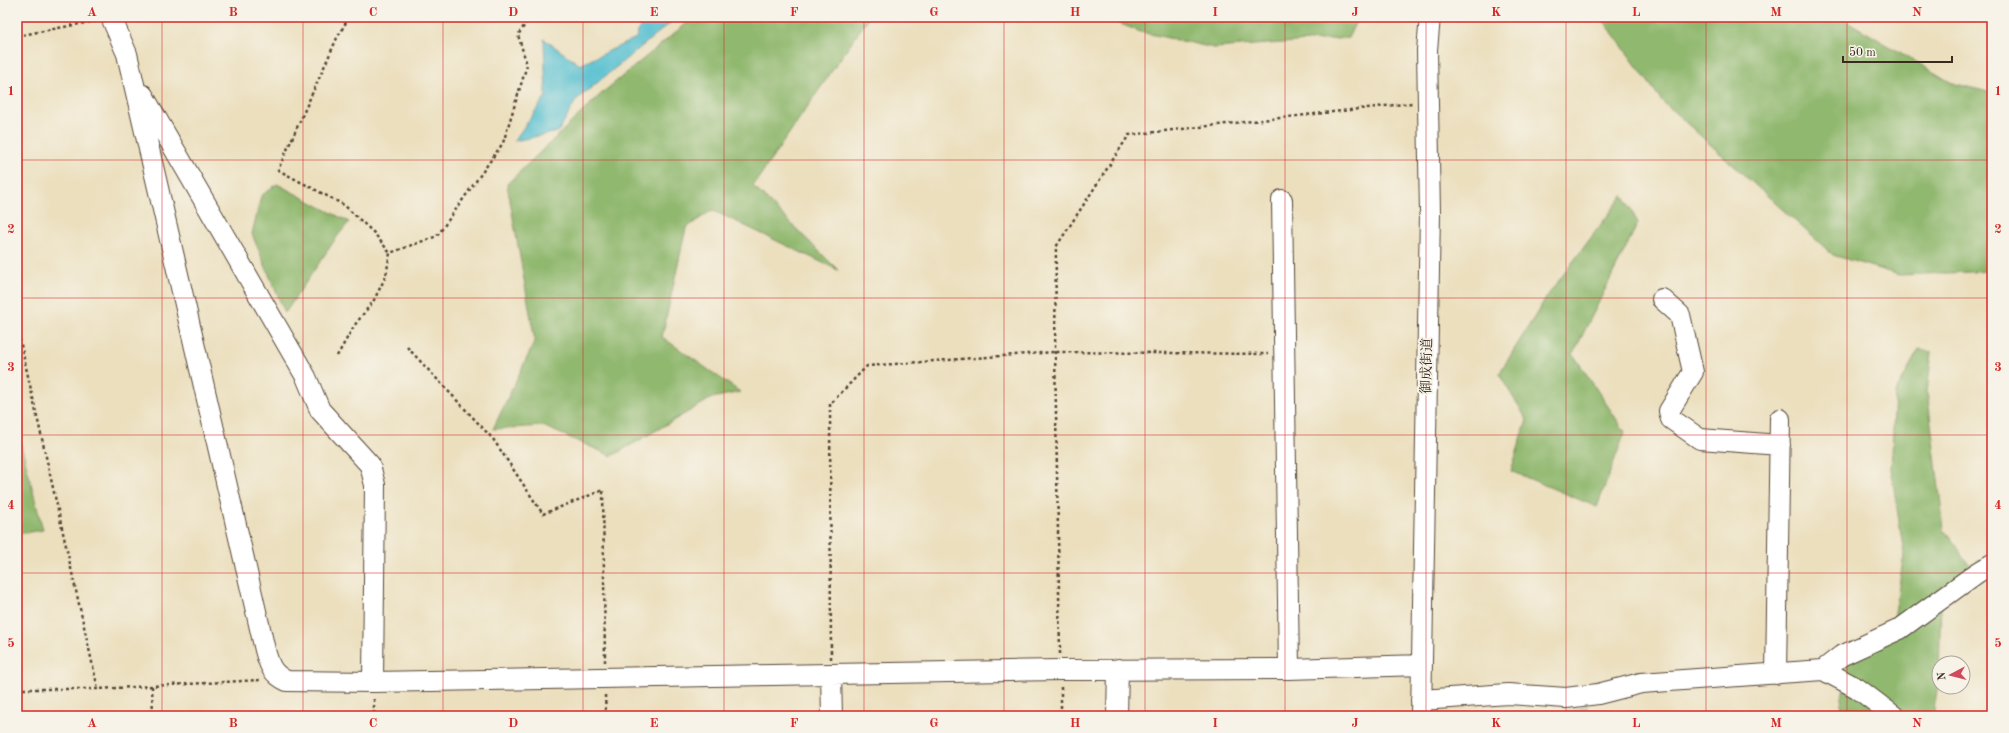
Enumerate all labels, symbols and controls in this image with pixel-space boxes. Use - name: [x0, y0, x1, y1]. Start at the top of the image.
- text: A: [87, 6, 97, 19]
- text: B: [228, 6, 238, 19]
- text: C: [369, 6, 377, 19]
- text: D: [508, 6, 518, 19]
- text: E: [650, 6, 659, 19]
- text: F: [790, 6, 799, 19]
- text: G: [929, 6, 939, 19]
- text: H: [1070, 6, 1081, 19]
- text: I: [1212, 6, 1218, 19]
- text: J: [1351, 6, 1359, 19]
- text: K: [1491, 6, 1501, 19]
- text: L: [1632, 6, 1641, 19]
- text: M: [1770, 6, 1782, 19]
- text: N: [1912, 6, 1922, 19]
- scale bar: [1843, 38, 1952, 64]
- text: 50 m: [1849, 46, 1876, 59]
- text: 1: [7, 85, 15, 98]
- text: 1: [1994, 85, 2002, 98]
- text: 2: [7, 223, 15, 236]
- text: 2: [1994, 223, 2002, 236]
- street label: 御成街道: [1419, 338, 1434, 394]
- text: 3: [7, 361, 15, 374]
- text: 3: [1994, 361, 2002, 374]
- text: 4: [7, 499, 15, 512]
- text: 4: [1994, 499, 2002, 512]
- text: 5: [7, 637, 15, 650]
- text: 5: [1994, 637, 2002, 650]
- north arrow: [1931, 655, 1971, 695]
- text: N: [1937, 671, 1949, 681]
- text: A: [87, 717, 97, 730]
- text: B: [228, 717, 238, 730]
- text: C: [369, 717, 377, 730]
- text: D: [508, 717, 518, 730]
- text: E: [650, 717, 659, 730]
- text: F: [790, 717, 799, 730]
- text: G: [929, 717, 939, 730]
- text: H: [1070, 717, 1081, 730]
- text: I: [1212, 717, 1218, 730]
- text: J: [1351, 717, 1359, 730]
- text: K: [1491, 717, 1501, 730]
- text: L: [1632, 717, 1641, 730]
- text: M: [1770, 717, 1782, 730]
- text: N: [1912, 717, 1922, 730]

